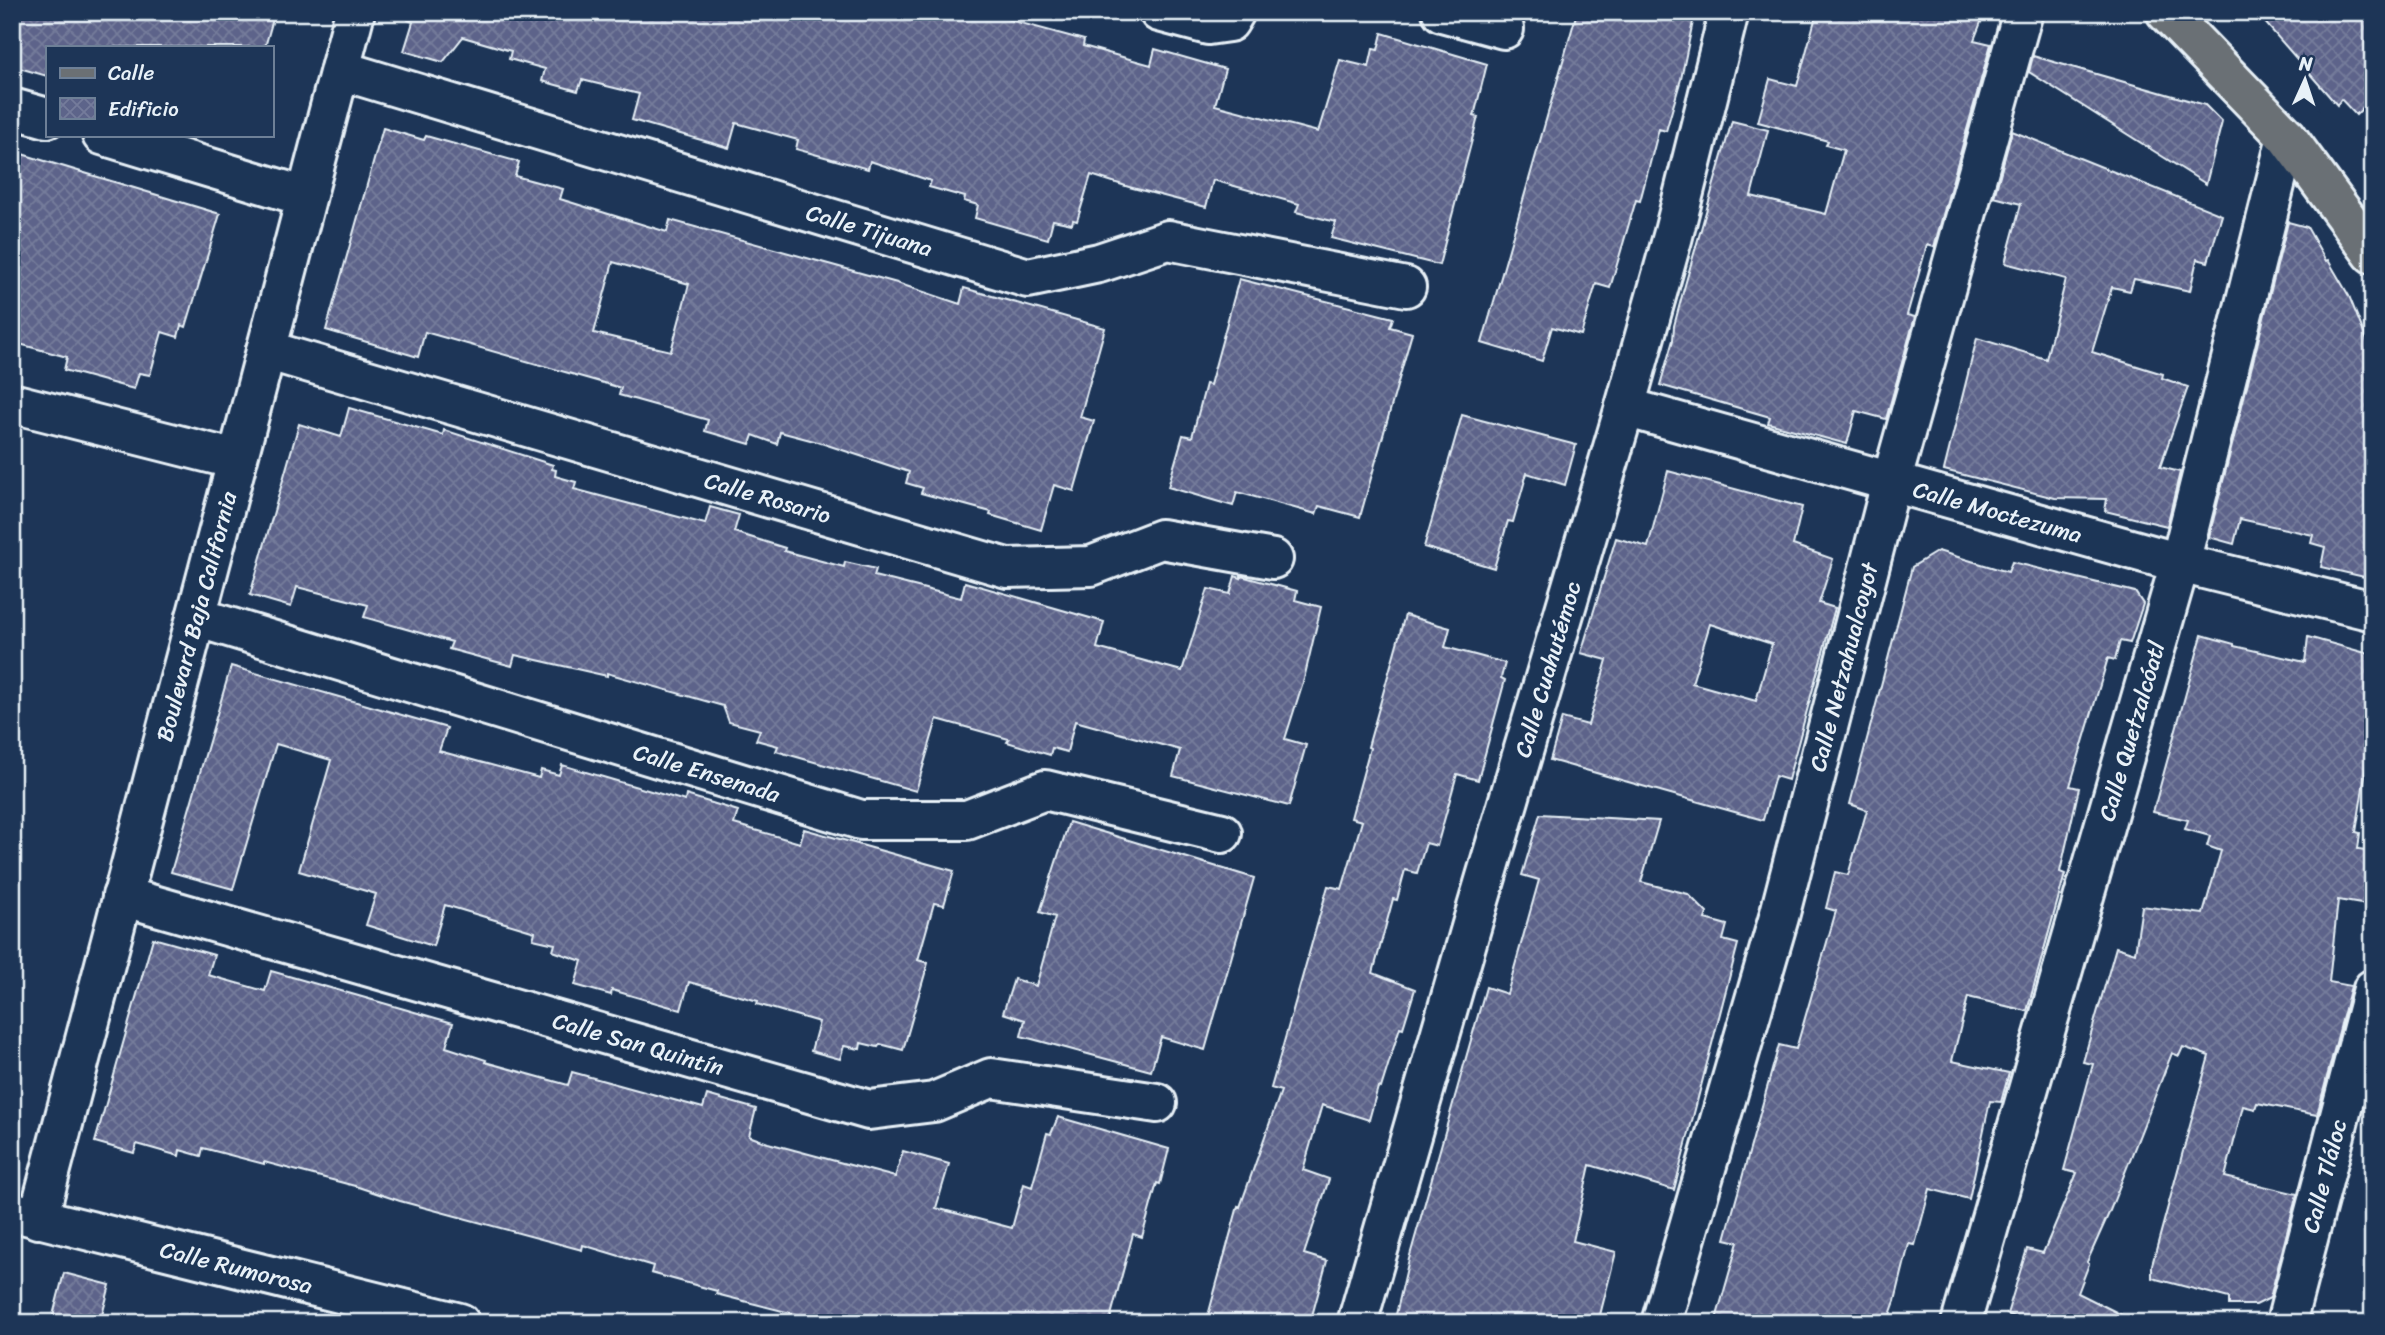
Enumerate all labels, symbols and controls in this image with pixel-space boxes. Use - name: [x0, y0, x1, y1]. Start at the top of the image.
- legend: [46, 46, 273, 136]
- north arrow: [2270, 46, 2340, 116]
- text: N: [2297, 47, 2314, 80]
- text: Calle: [108, 54, 155, 92]
- text: Edificio: [108, 90, 179, 128]
- street label: Calle Tijuana: [801, 192, 938, 269]
- street label: Calle Rosario: [699, 460, 836, 536]
- street label: Calle Moctezuma: [1908, 468, 2087, 555]
- street label: Boulevard Baja California: [144, 486, 249, 746]
- street label: Calle Netzahualcoyot: [1797, 556, 1891, 776]
- street label: Calle Cuahutémoc: [1502, 576, 1593, 762]
- street label: Calle Quetzalcóatl: [2086, 636, 2177, 826]
- street label: Calle Ensenada: [628, 731, 786, 815]
- street label: Calle San Quintín: [548, 1000, 729, 1088]
- street label: Calle Tláloc: [2290, 1114, 2359, 1237]
- street label: Calle Rumorosa: [156, 1229, 317, 1306]

